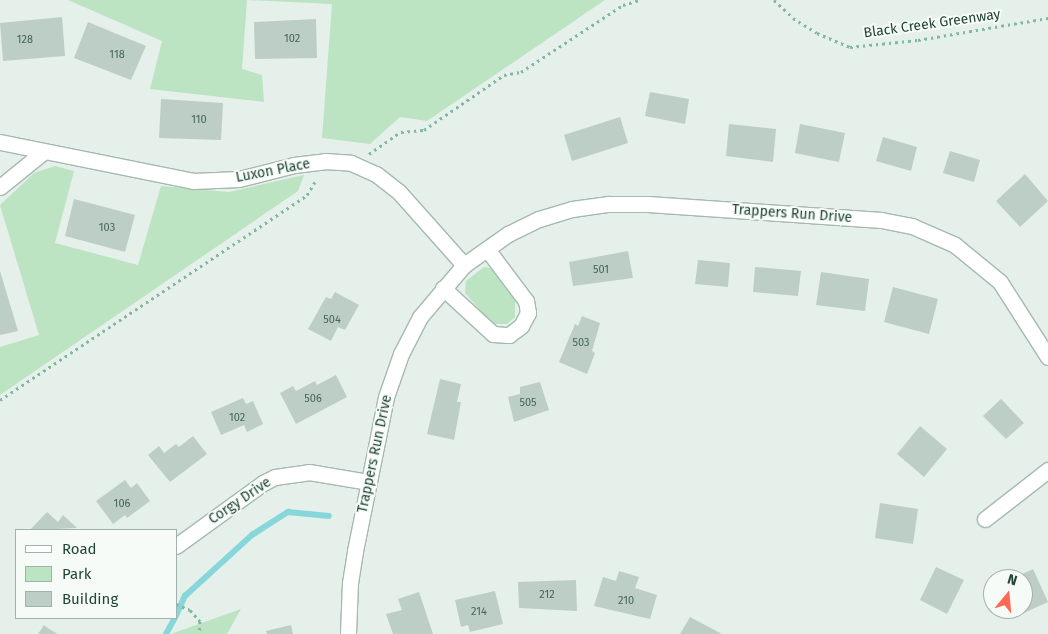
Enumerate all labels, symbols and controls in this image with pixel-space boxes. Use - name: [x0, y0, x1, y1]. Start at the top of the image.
- street label: Black Creek Greenway: [863, 6, 1001, 42]
- house number: 102: [284, 32, 300, 46]
- house number: 128: [17, 33, 33, 47]
- house number: 118: [109, 48, 125, 62]
- house number: 110: [191, 113, 207, 127]
- street label: Luxon Place: [234, 156, 312, 186]
- street label: Trappers Run Drive: [731, 201, 853, 227]
- house number: 103: [99, 221, 115, 235]
- house number: 501: [593, 263, 609, 277]
- house number: 504: [323, 313, 341, 327]
- house number: 503: [572, 336, 590, 350]
- house number: 506: [304, 392, 322, 406]
- street label: Trappers Run Drive: [354, 393, 396, 515]
- house number: 505: [519, 396, 537, 410]
- house number: 102: [229, 411, 245, 425]
- street label: Corgy Drive: [206, 474, 274, 528]
- house number: 106: [114, 497, 130, 511]
- legend: [15, 529, 178, 619]
- text: Road: [62, 540, 97, 558]
- text: Park: [62, 565, 92, 583]
- north arrow: [983, 569, 1033, 619]
- text: N: [1005, 571, 1019, 590]
- house number: 212: [539, 588, 555, 602]
- text: Building: [62, 590, 118, 608]
- house number: 210: [618, 594, 634, 608]
- house number: 214: [471, 605, 487, 619]

